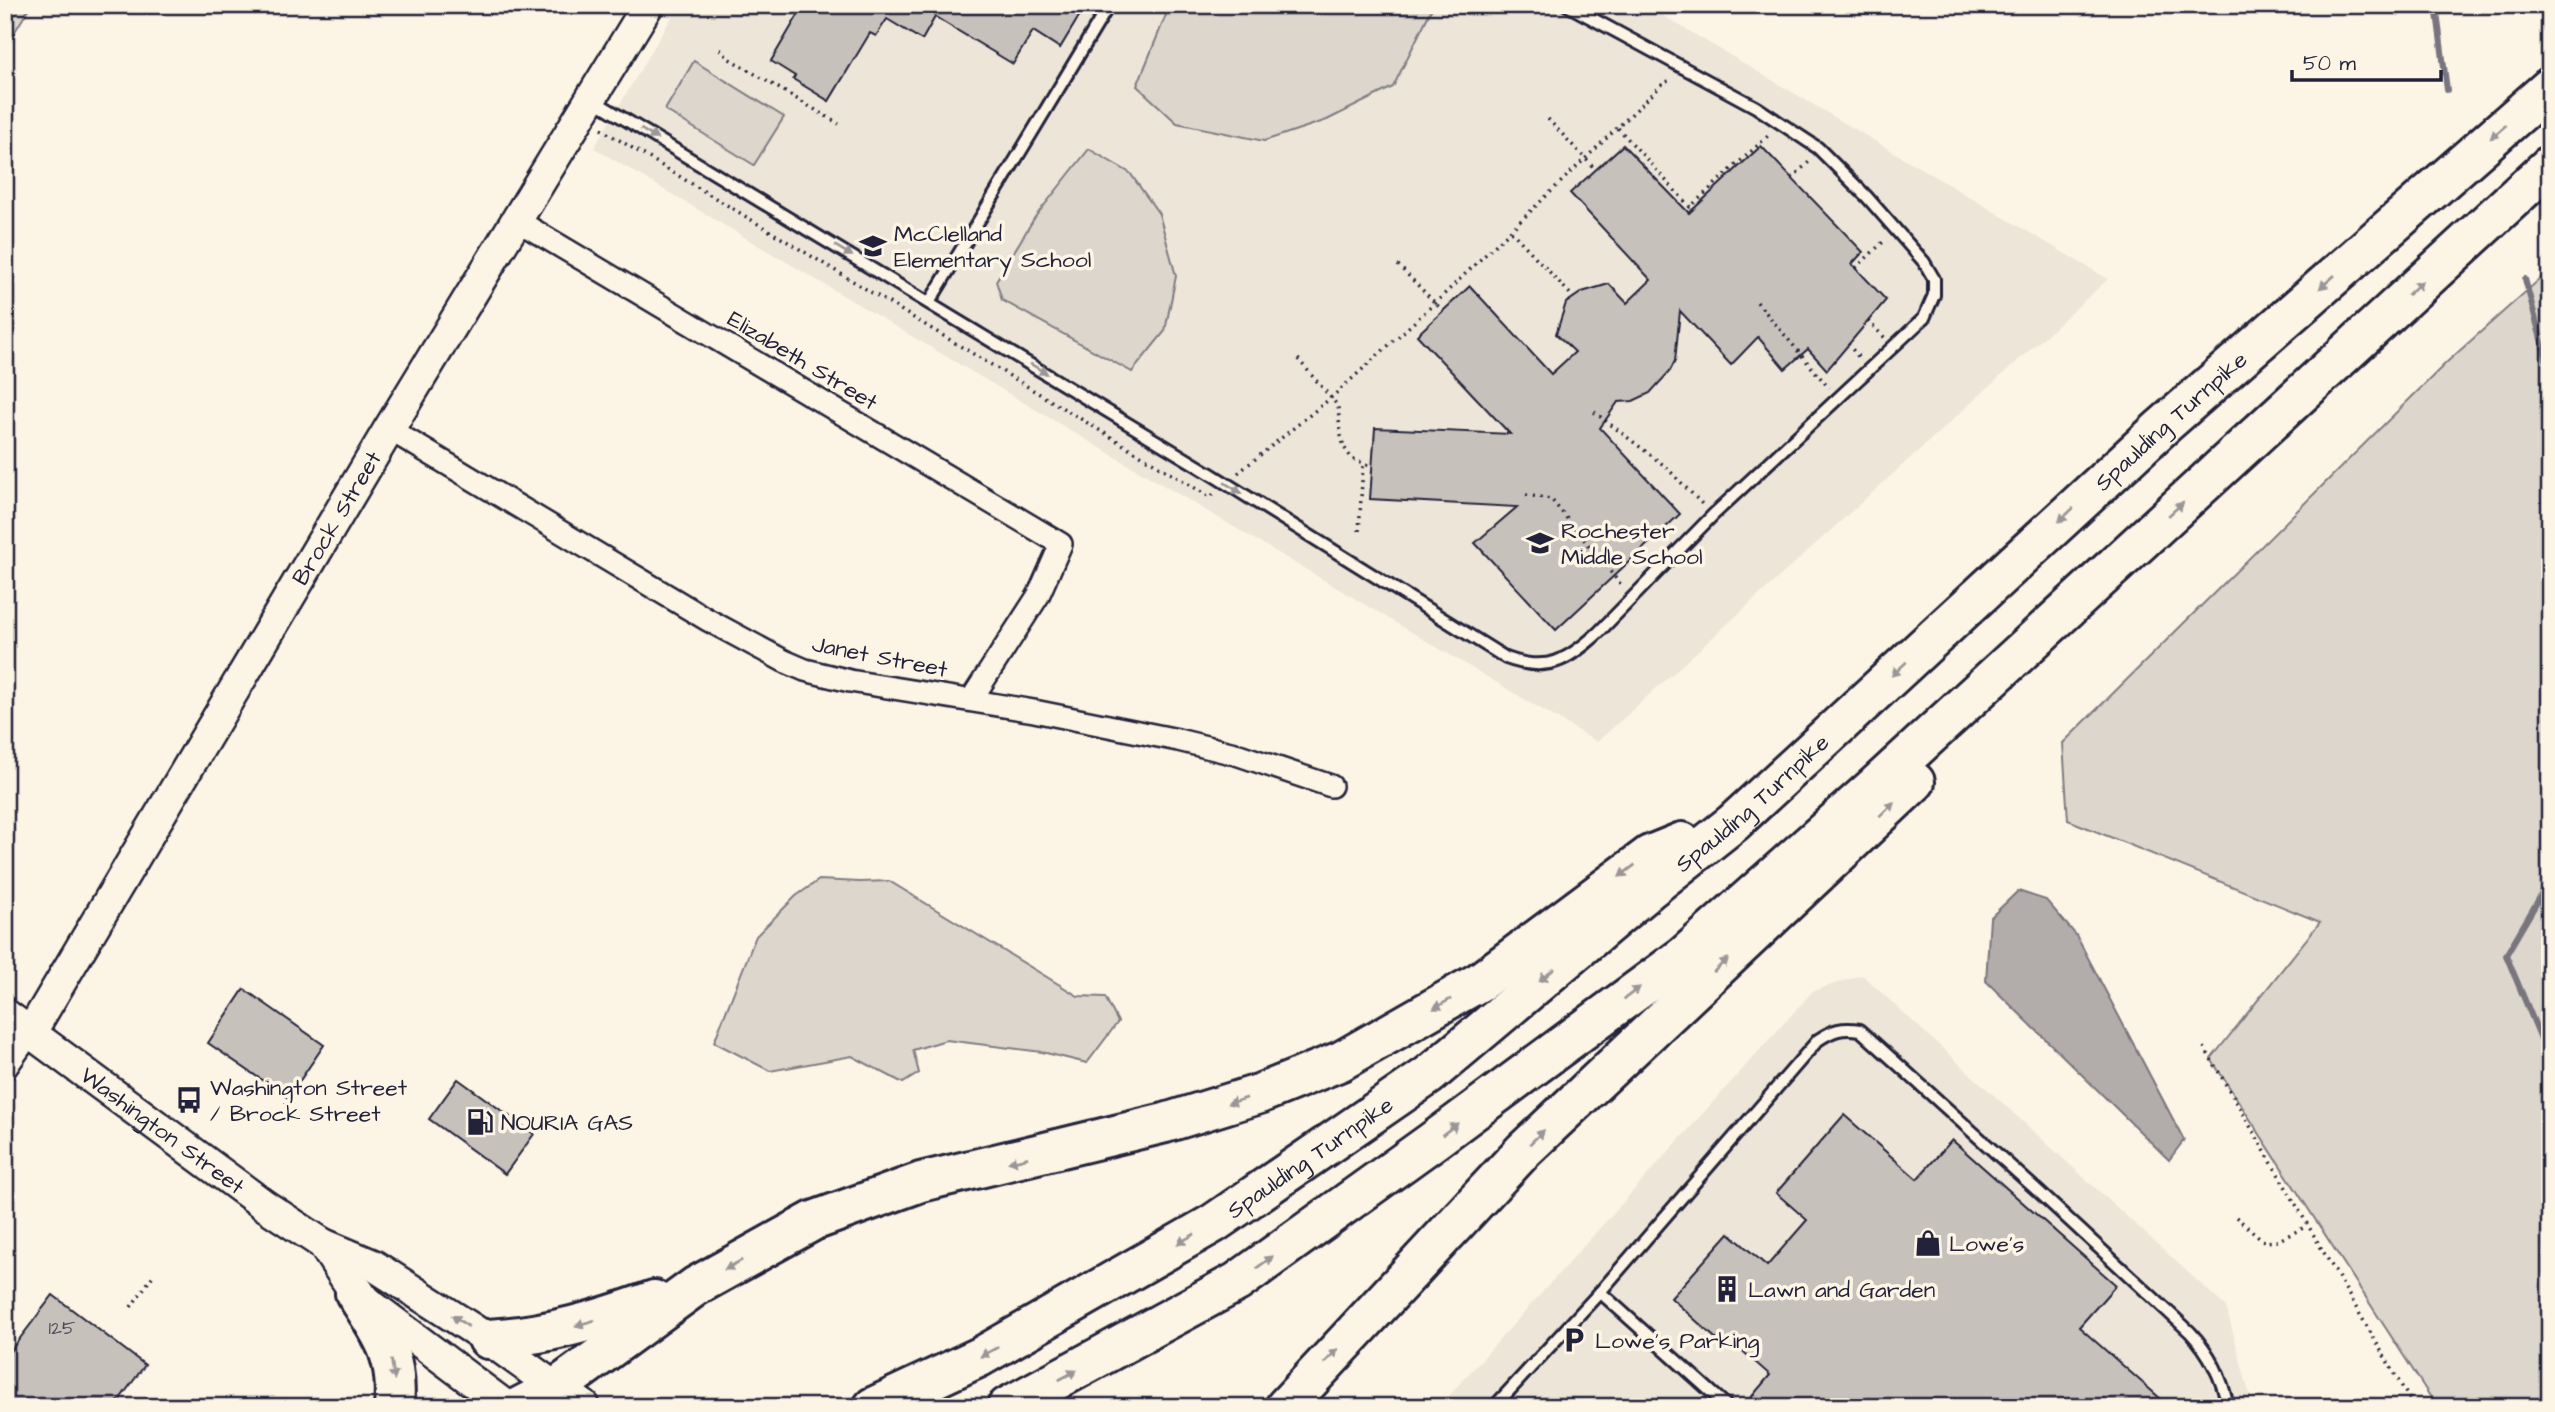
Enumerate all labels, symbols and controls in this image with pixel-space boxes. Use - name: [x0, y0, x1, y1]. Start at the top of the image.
- scale bar: [2292, 38, 2441, 82]
- text: 50 m: [2303, 49, 2357, 78]
- one-way arrow: [2490, 124, 2507, 139]
- one-way arrow: [640, 127, 659, 140]
- place label: McClelland Elementary School: [894, 218, 1091, 277]
- school or university icon: McClelland Elementary School: [858, 231, 888, 261]
- one-way arrow: [835, 245, 854, 258]
- one-way arrow: [2318, 274, 2336, 290]
- one-way arrow: [2406, 281, 2423, 297]
- street label: Elizabeth Street: [721, 303, 884, 419]
- street label: Spaulding Turnpike: [2088, 344, 2255, 499]
- one-way arrow: [1029, 363, 1048, 376]
- street label: Brock Street: [285, 445, 390, 591]
- one-way arrow: [1223, 482, 1242, 495]
- one-way arrow: [2167, 501, 2184, 517]
- one-way arrow: [2057, 507, 2075, 523]
- place label: Rochester Middle School: [1561, 515, 1703, 573]
- school or university icon: Rochester Middle School: [1525, 528, 1555, 558]
- street label: Janet Street: [809, 628, 951, 686]
- one-way arrow: [1891, 661, 1908, 677]
- street label: Spaulding Turnpike: [1668, 727, 1836, 880]
- one-way arrow: [1879, 801, 1896, 818]
- one-way arrow: [1618, 864, 1636, 878]
- one-way arrow: [1712, 957, 1729, 973]
- one-way arrow: [1539, 967, 1556, 982]
- one-way arrow: [1623, 986, 1641, 1001]
- one-way arrow: [1433, 998, 1452, 1010]
- street label: Washington Street: [73, 1060, 252, 1203]
- place label: Washington Street / Brock Street: [210, 1072, 408, 1130]
- bus stop icon: Washington Street / Brock Street: [174, 1085, 204, 1115]
- street label: Spaulding Turnpike: [1221, 1089, 1400, 1227]
- one-way arrow: [1227, 1096, 1248, 1106]
- fuel station icon: NOURIA GAS: [465, 1107, 495, 1137]
- place label: NOURIA GAS: [501, 1107, 633, 1139]
- one-way arrow: [1441, 1122, 1459, 1136]
- one-way arrow: [1528, 1129, 1545, 1145]
- one-way arrow: [1007, 1155, 1029, 1166]
- shop icon: Lowe's: [1913, 1228, 1943, 1258]
- place label: Lowe's: [1949, 1228, 2024, 1260]
- one-way arrow: [1177, 1233, 1196, 1245]
- one-way arrow: [1256, 1255, 1274, 1269]
- one-way arrow: [723, 1259, 742, 1271]
- building icon: Lawn and Garden: [1712, 1274, 1742, 1304]
- place label: Lawn and Garden: [1748, 1274, 1935, 1306]
- house number: 125: [49, 1315, 76, 1342]
- one-way arrow: [450, 1315, 469, 1328]
- one-way arrow: [574, 1319, 595, 1329]
- parking icon: Lowe's Parking: [1559, 1325, 1589, 1355]
- place label: Lowe's Parking: [1595, 1325, 1760, 1358]
- one-way arrow: [979, 1346, 999, 1358]
- one-way arrow: [1323, 1348, 1339, 1365]
- one-way arrow: [388, 1359, 399, 1381]
- one-way arrow: [1058, 1369, 1078, 1381]

